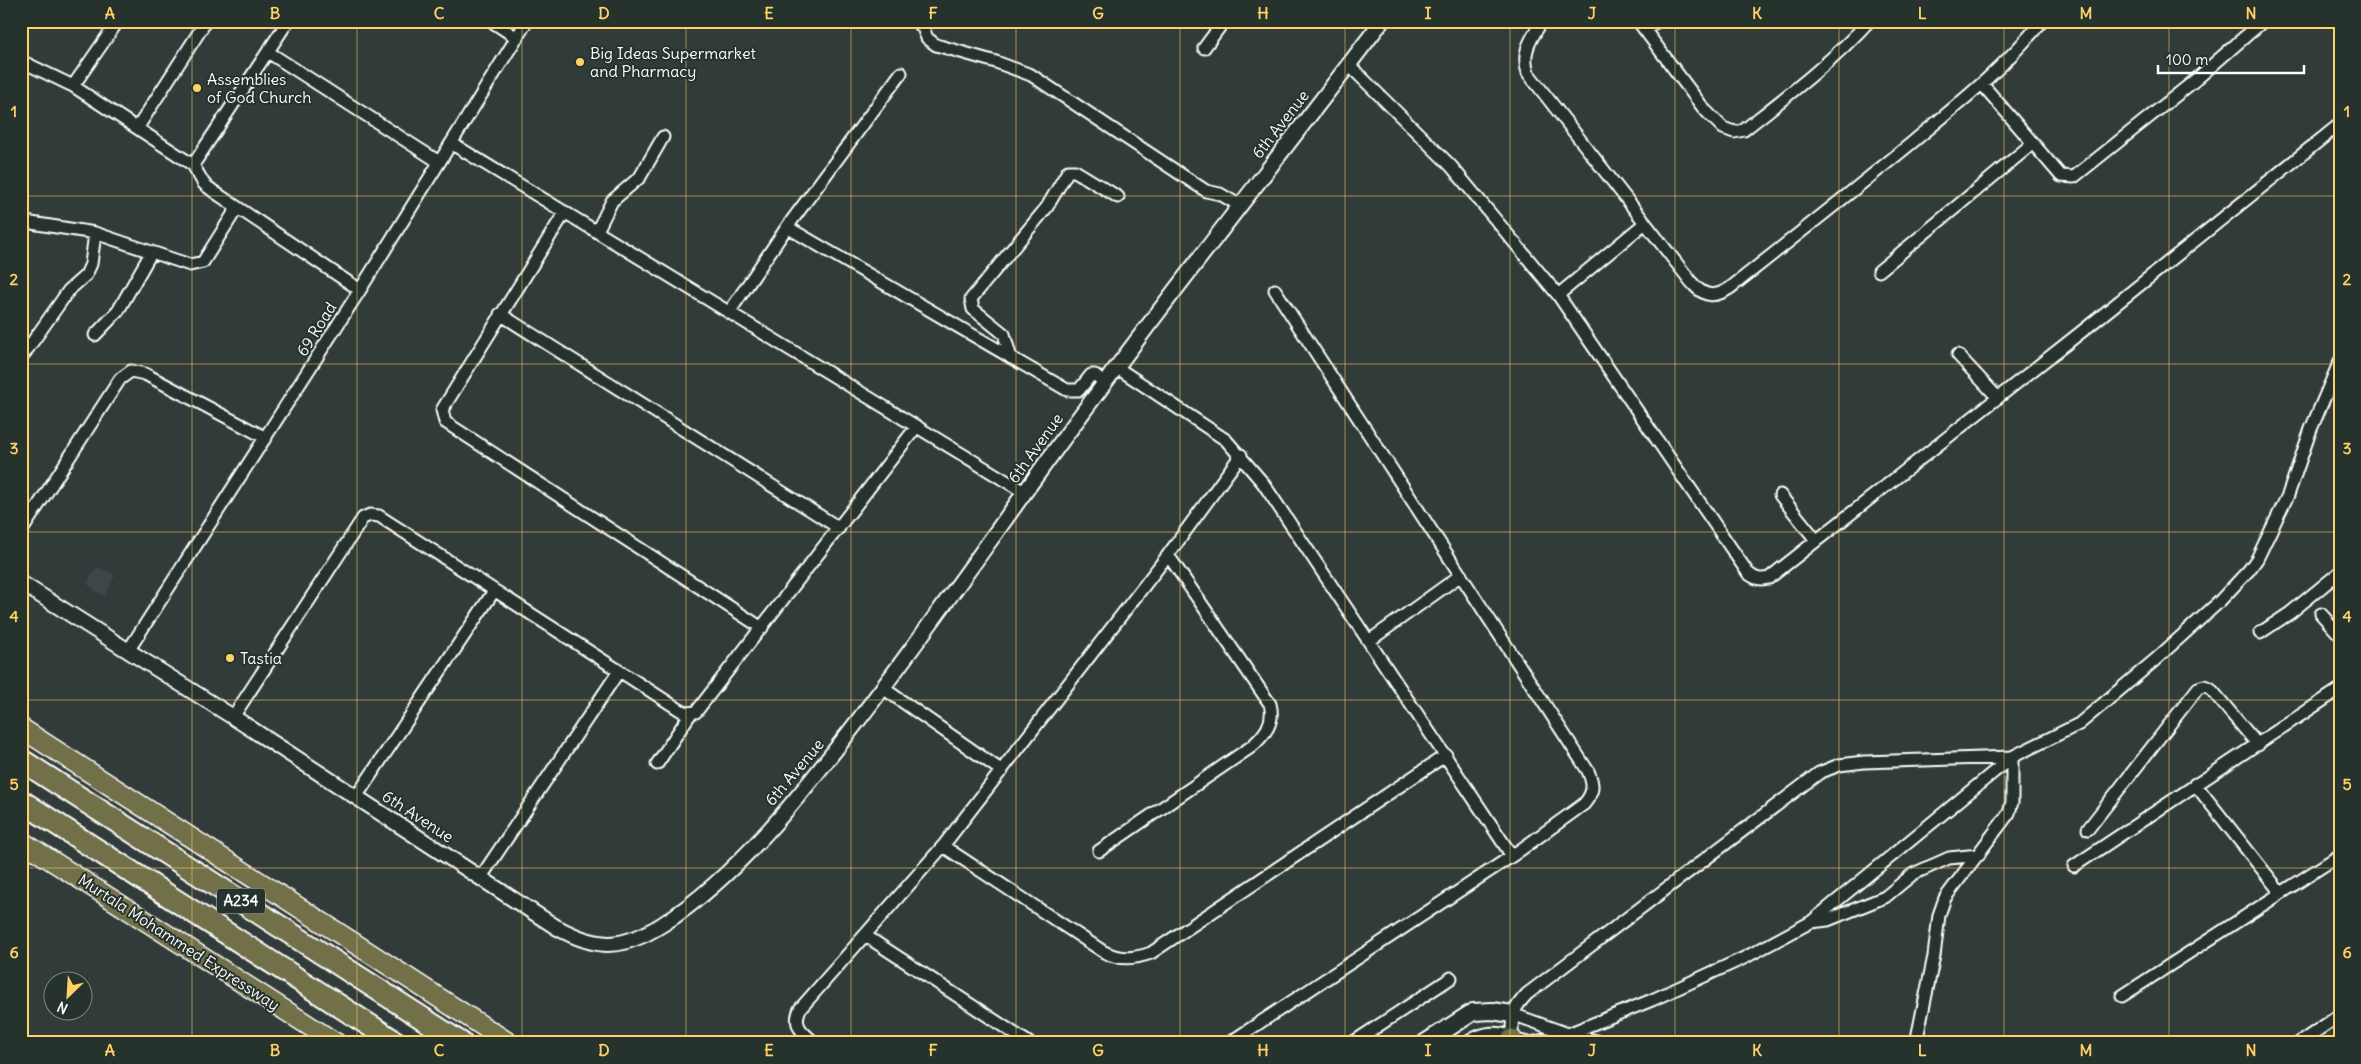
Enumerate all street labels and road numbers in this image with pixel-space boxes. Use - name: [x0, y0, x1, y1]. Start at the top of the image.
- street label: 6th Avenue: [1247, 86, 1313, 162]
- street label: 69 Road: [292, 298, 340, 360]
- street label: 6th Avenue: [1003, 409, 1067, 487]
- street label: 6th Avenue: [760, 734, 828, 810]
- street label: 6th Avenue: [378, 785, 458, 847]
- street label: Murtala Mohammed Expressway: [75, 869, 283, 1015]
- road number: A234: [217, 888, 265, 914]

